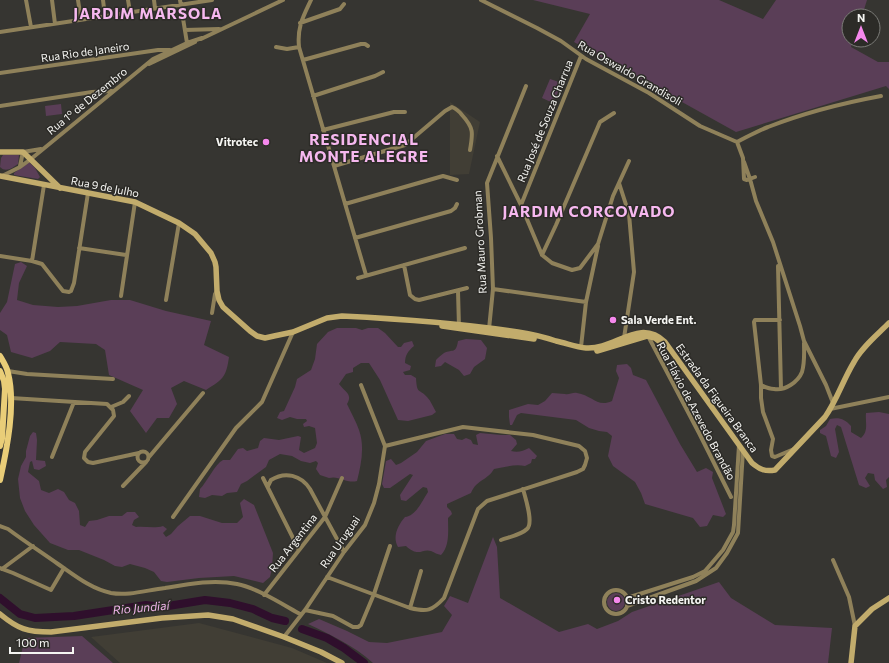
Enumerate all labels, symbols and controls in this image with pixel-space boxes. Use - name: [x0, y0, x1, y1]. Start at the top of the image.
- district label: JARDIM MARSOLA: [73, 4, 223, 22]
- north arrow: [841, 8, 881, 48]
- text: N: [857, 11, 865, 24]
- street label: Rua Oswaldo Grandisoli: [576, 37, 685, 108]
- street label: Rua Rio de Janeiro: [40, 39, 131, 65]
- street label: Rua José de Souza Charrua: [514, 58, 576, 184]
- street label: Rua 1º de Dezembro: [44, 64, 130, 137]
- district label: RESIDENCIAL MONTE ALEGRE: [299, 130, 429, 165]
- place label: Vitrotec: [216, 135, 258, 148]
- marker: Vitrotec: [261, 137, 271, 147]
- street label: Rua 9 de Julho: [70, 174, 141, 201]
- street label: Rua Mauro Grobman: [470, 190, 489, 294]
- district label: JARDIM CORCOVADO: [502, 202, 676, 220]
- place label: Sala Verde Ent.: [621, 313, 696, 326]
- marker: Sala Verde Ent.: [608, 315, 618, 325]
- street label: Rua Flávio de Azevedo Brandão: [654, 340, 739, 482]
- street label: Estrada da Figueira Branca: [674, 341, 761, 455]
- street label: Rua Argentina: [266, 511, 319, 575]
- street label: Rua Uruguai: [317, 513, 362, 570]
- place label: Cristo Redentor: [625, 593, 706, 606]
- marker: Cristo Redentor: [612, 595, 622, 605]
- water label: Rio Jundiaí: [112, 597, 172, 617]
- scale bar: [10, 629, 73, 655]
- text: 100 m: [16, 635, 50, 649]

